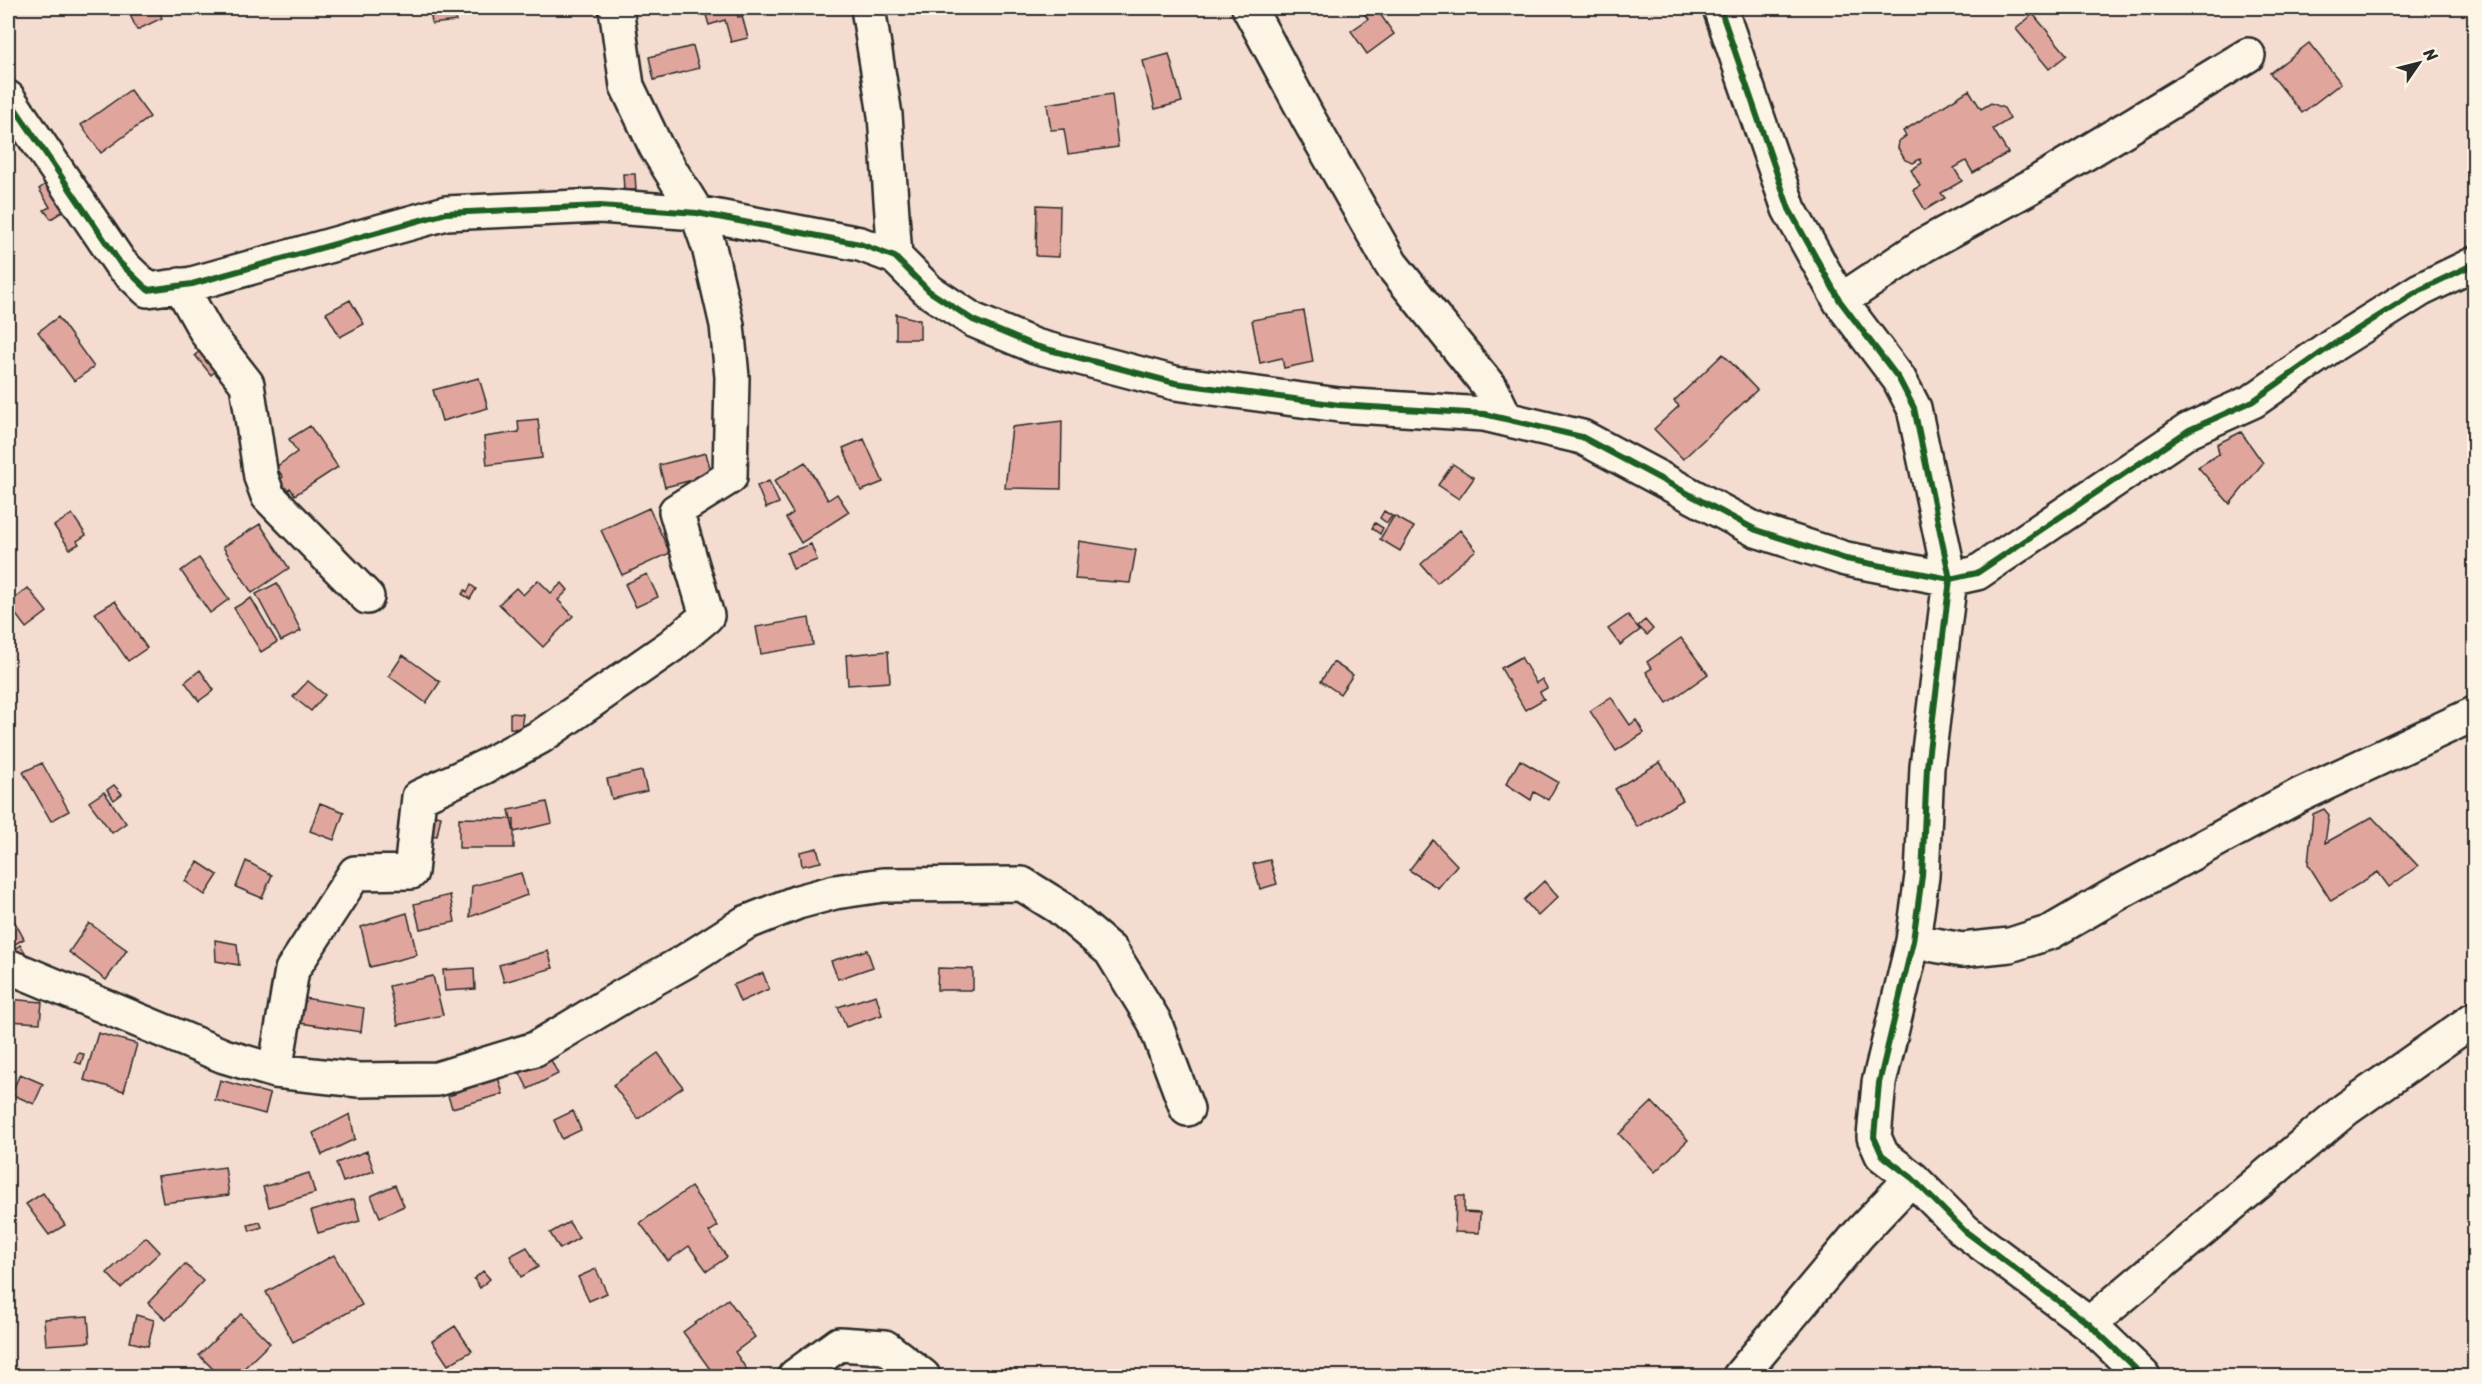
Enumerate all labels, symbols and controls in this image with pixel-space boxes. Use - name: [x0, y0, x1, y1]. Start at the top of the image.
- north arrow: [2389, 33, 2449, 93]
- text: N: [2415, 41, 2446, 68]

